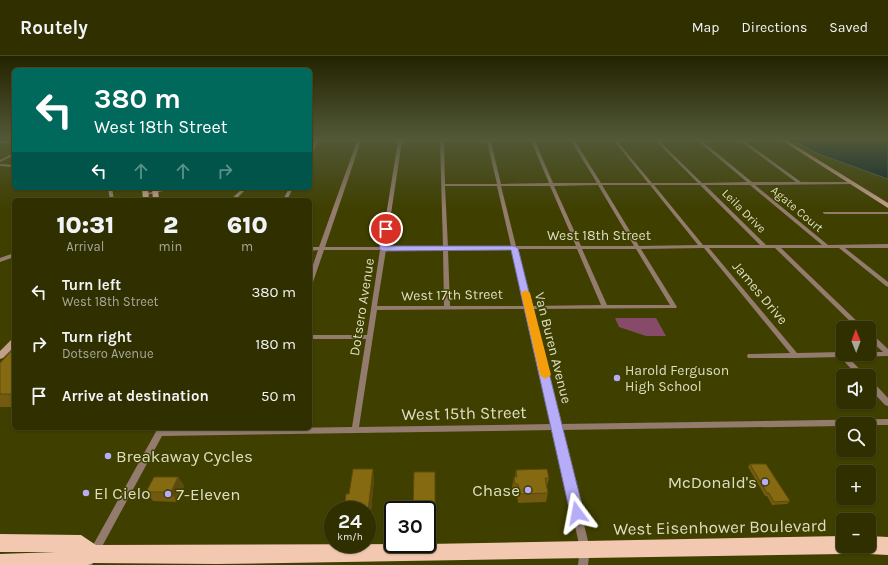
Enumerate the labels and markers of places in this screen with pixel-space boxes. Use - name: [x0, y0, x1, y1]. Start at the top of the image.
- pin: [369, 212, 403, 246]
- place label: Harold Ferguson High School: [625, 362, 729, 395]
- marker: Harold Ferguson High School: [612, 373, 622, 383]
- place label: Breakaway Cycles: [116, 446, 253, 466]
- marker: Breakaway Cycles: [103, 451, 113, 461]
- place label: McDonald's: [668, 472, 757, 492]
- marker: McDonald's: [760, 477, 770, 487]
- place label: Chase: [472, 480, 520, 500]
- place label: El Cielo: [94, 483, 151, 503]
- place label: 7-Eleven: [176, 484, 240, 504]
- marker: Chase: [523, 485, 533, 495]
- marker: El Cielo: [81, 488, 91, 498]
- marker: 7-Eleven: [163, 489, 173, 499]

